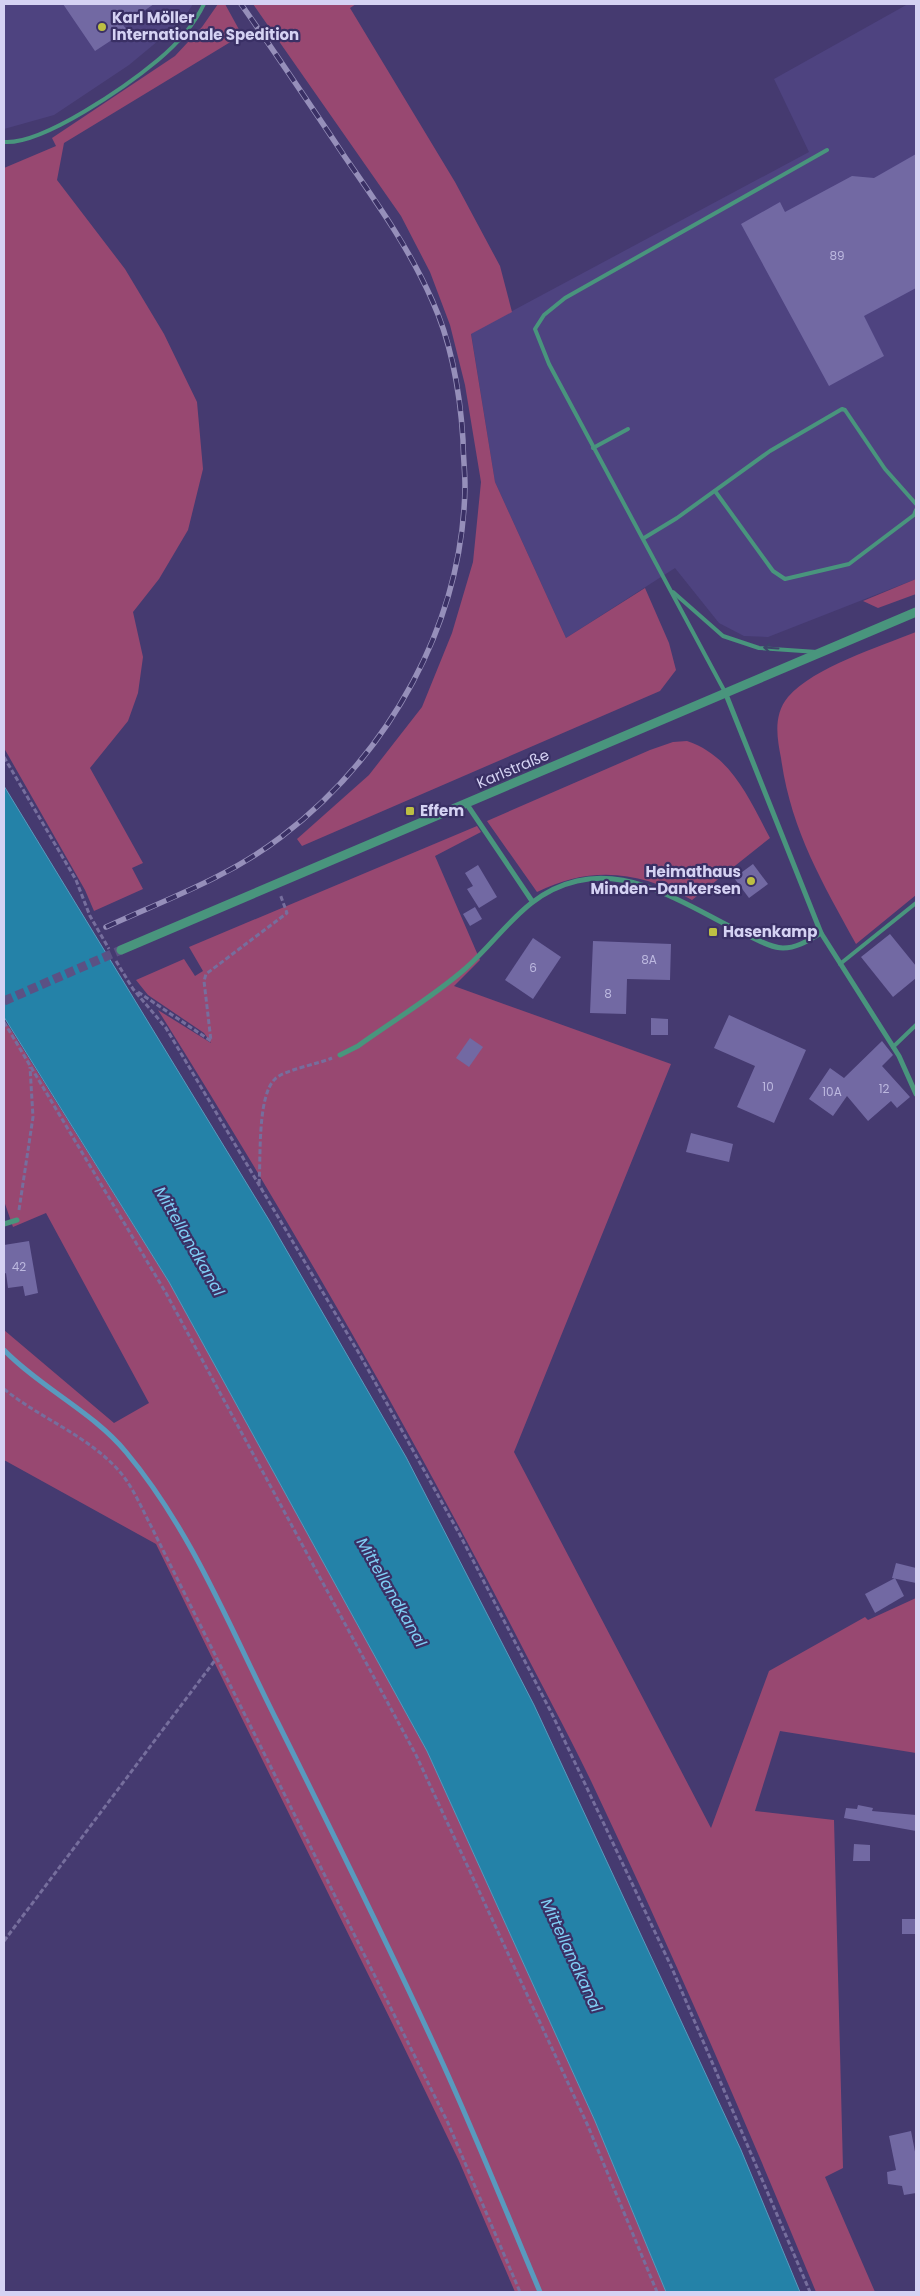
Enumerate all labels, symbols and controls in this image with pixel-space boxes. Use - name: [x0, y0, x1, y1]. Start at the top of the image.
- place label: Karl Möller Internationale Spedition: [112, 7, 299, 45]
- marker: Karl Möller Internationale Spedition: [96, 21, 108, 33]
- house number: 89: [829, 247, 845, 264]
- one-way arrow: [763, 644, 779, 653]
- street label: Karlstraße: [473, 744, 552, 793]
- place label: Effem: [420, 800, 464, 821]
- marker: Effem: [404, 805, 416, 817]
- place label: Heimathaus Minden-Dankersen: [591, 861, 741, 899]
- marker: Heimathaus Minden-Dankersen: [745, 875, 757, 887]
- place label: Hasenkamp: [723, 921, 817, 942]
- marker: Hasenkamp: [707, 926, 719, 938]
- house number: 8A: [641, 951, 657, 968]
- house number: 6: [529, 959, 537, 976]
- house number: 8: [604, 985, 612, 1002]
- house number: 10: [762, 1078, 774, 1095]
- house number: 12: [879, 1080, 889, 1097]
- house number: 10A: [822, 1083, 842, 1100]
- water label: Mittellandkanal: [149, 1182, 230, 1300]
- house number: 42: [12, 1258, 26, 1275]
- water label: Mittellandkanal: [351, 1533, 432, 1651]
- water label: Mittellandkanal: [535, 1895, 608, 2016]

